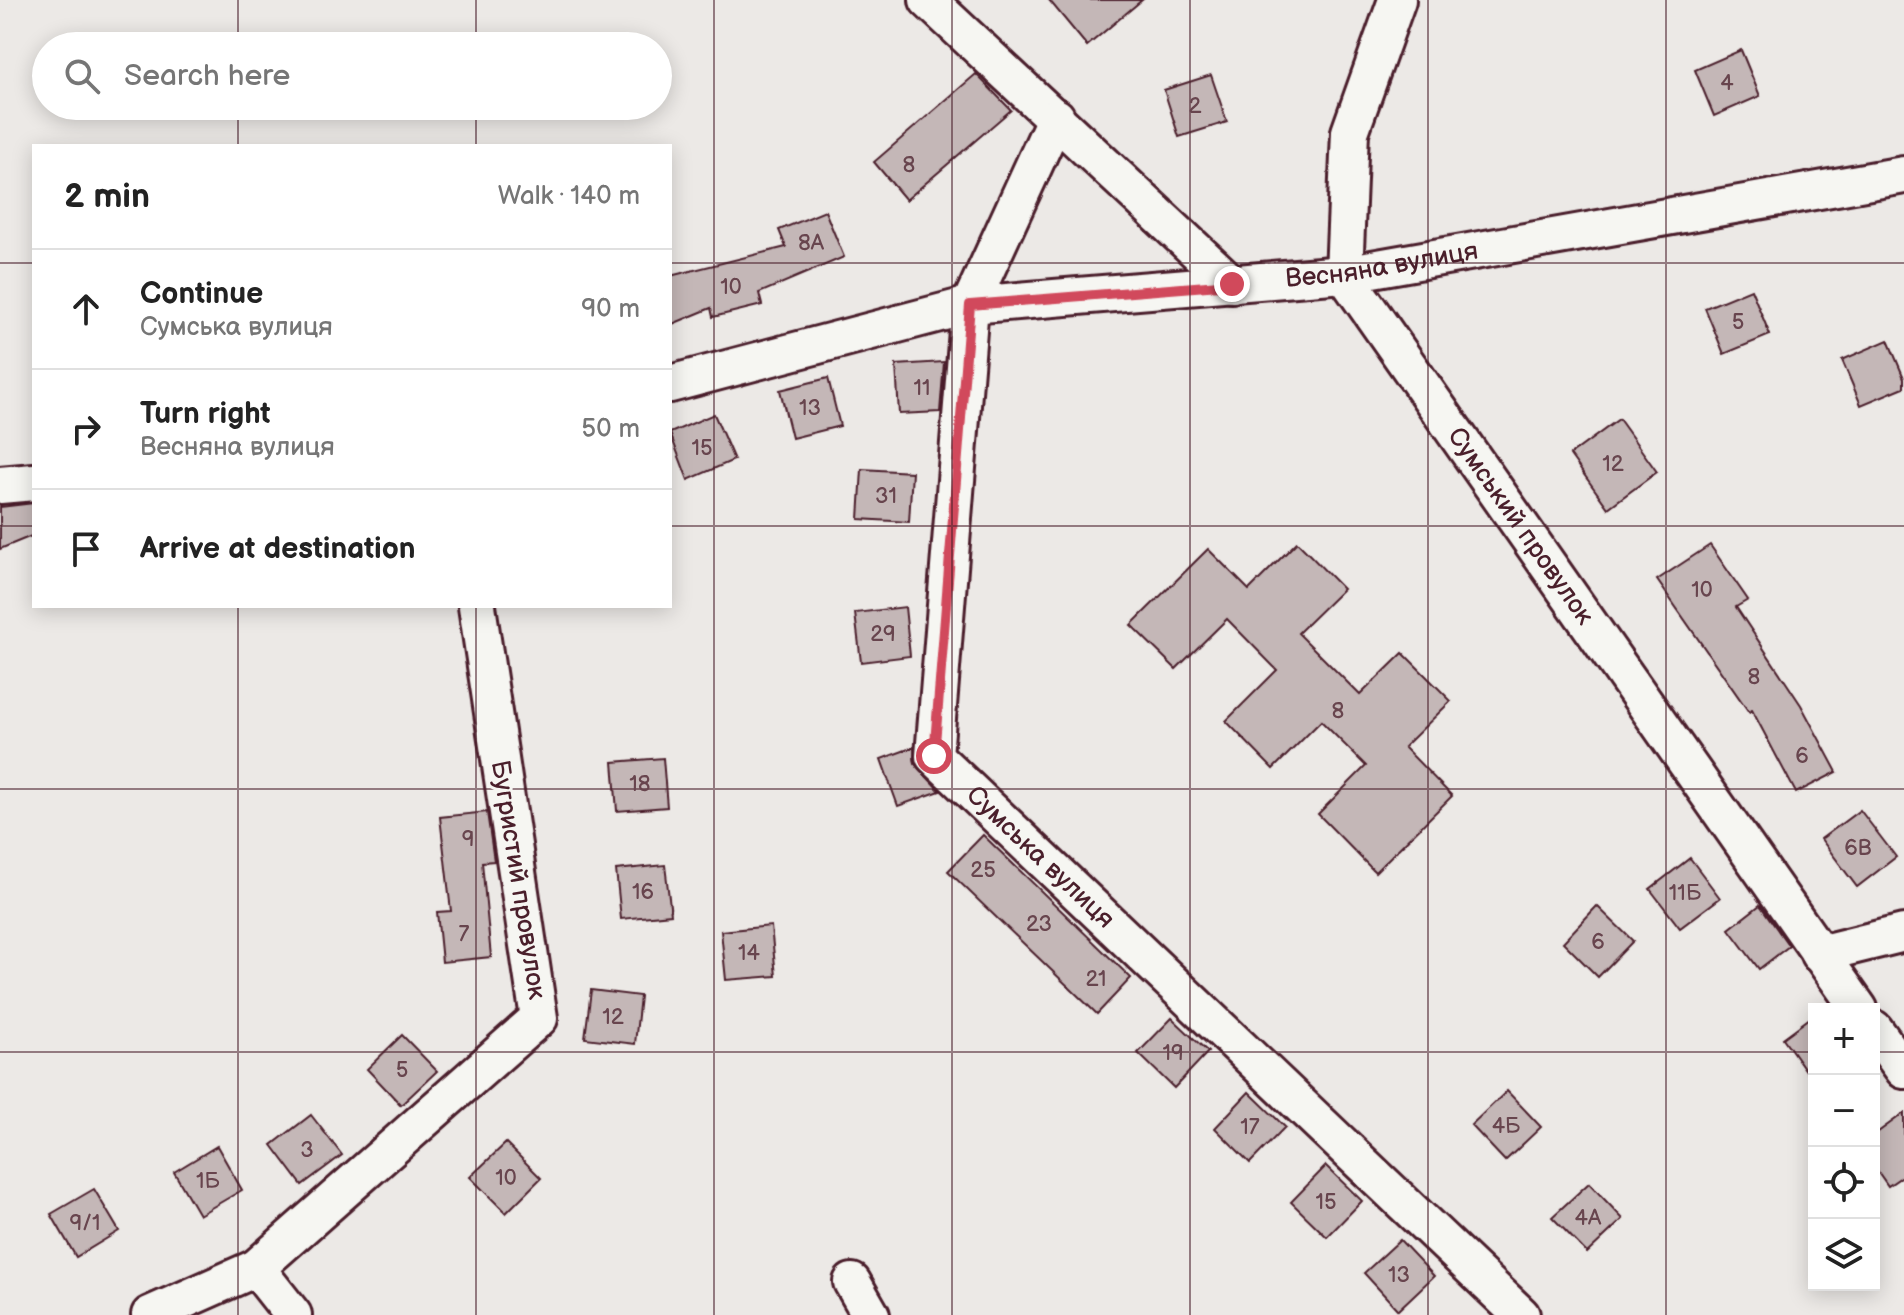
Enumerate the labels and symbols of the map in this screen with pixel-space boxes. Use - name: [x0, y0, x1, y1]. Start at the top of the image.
- house number: 4: [1720, 70, 1734, 97]
- house number: 2: [1189, 93, 1202, 120]
- house number: 8: [903, 152, 915, 179]
- house number: 8А: [798, 230, 825, 257]
- street label: Весняна вулиця: [1284, 235, 1480, 294]
- route end: [1214, 266, 1250, 302]
- house number: 10: [720, 274, 742, 301]
- house number: 5: [1732, 309, 1744, 336]
- house number: 11: [913, 375, 931, 402]
- house number: 13: [799, 395, 821, 422]
- street label: Сумський провулок: [1441, 421, 1600, 631]
- house number: 15: [691, 435, 713, 462]
- house number: 12: [1602, 451, 1624, 478]
- house number: 31: [875, 483, 897, 510]
- house number: 10: [1691, 577, 1713, 604]
- house number: 29: [870, 621, 896, 648]
- house number: 8: [1748, 664, 1760, 691]
- house number: 8: [1332, 698, 1344, 725]
- route start: [916, 738, 952, 774]
- house number: 6: [1795, 743, 1809, 770]
- street label: Бугристий провулок: [484, 758, 552, 1002]
- house number: 18: [629, 771, 651, 798]
- street label: Сумська вулиця: [960, 780, 1121, 935]
- house number: 9: [462, 826, 474, 853]
- house number: 6В: [1844, 835, 1872, 862]
- house number: 25: [970, 857, 996, 884]
- house number: 16: [632, 879, 654, 906]
- house number: 11Б: [1669, 880, 1702, 907]
- house number: 23: [1026, 911, 1052, 938]
- house number: 7: [459, 921, 470, 948]
- house number: 6: [1591, 929, 1605, 956]
- house number: 14: [738, 940, 761, 967]
- house number: 21: [1085, 966, 1107, 993]
- house number: 12: [602, 1004, 624, 1031]
- house number: 19: [1162, 1040, 1184, 1067]
- house number: 5: [396, 1057, 408, 1084]
- house number: 4Б: [1492, 1113, 1521, 1140]
- house number: 17: [1240, 1114, 1260, 1141]
- house number: 3: [300, 1137, 314, 1164]
- house number: 10: [495, 1165, 517, 1192]
- house number: 1Б: [196, 1168, 221, 1195]
- house number: 15: [1315, 1189, 1337, 1216]
- house number: 4А: [1575, 1205, 1602, 1232]
- house number: 9/1: [69, 1210, 101, 1237]
- house number: 13: [1388, 1262, 1410, 1289]

